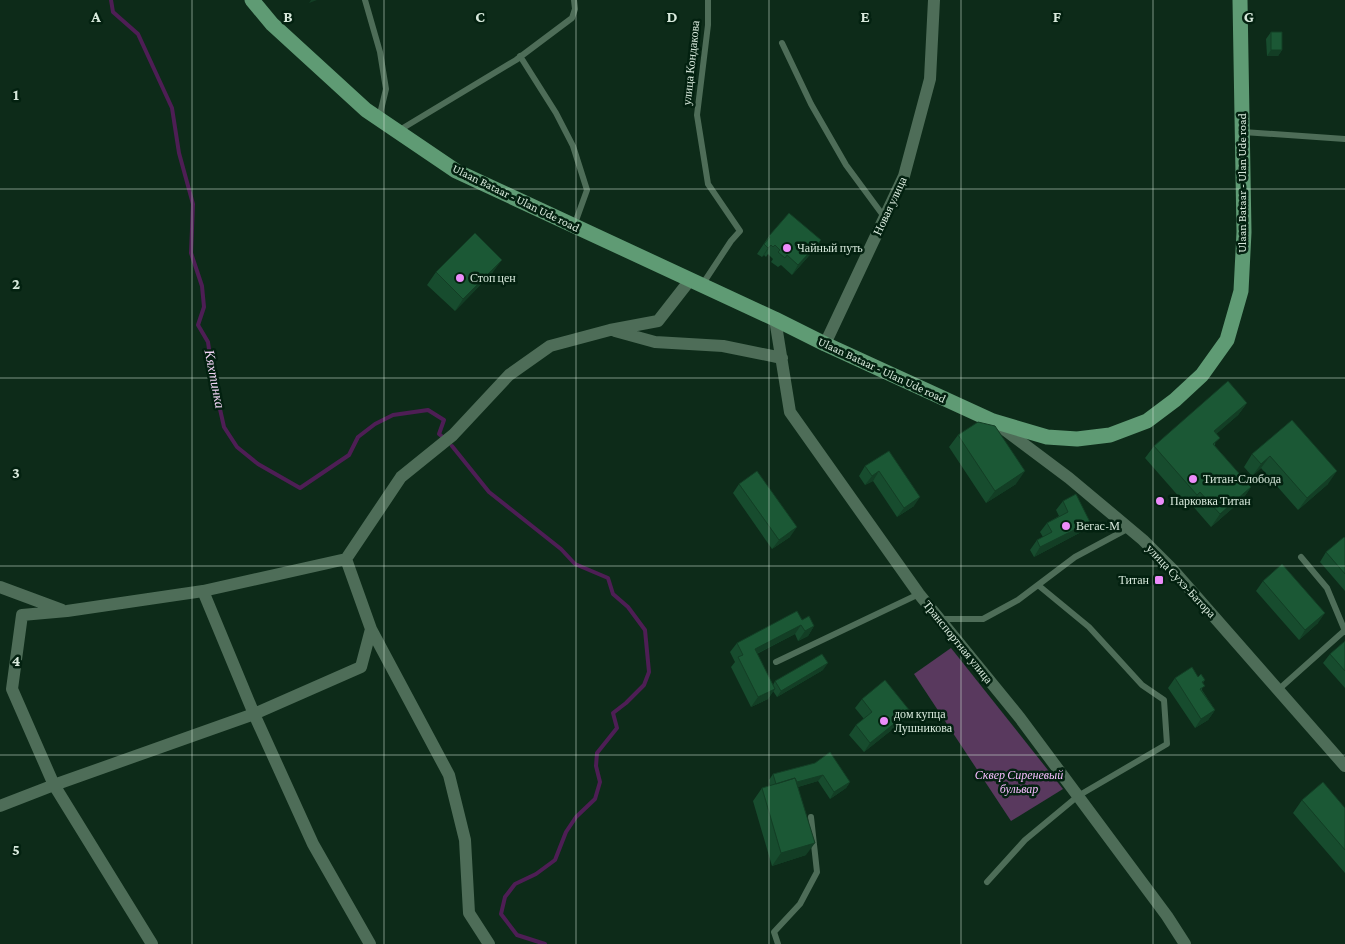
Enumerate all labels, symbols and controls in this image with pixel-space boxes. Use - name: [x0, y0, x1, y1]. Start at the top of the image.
- text: A: [90, 8, 101, 25]
- text: B: [283, 8, 293, 25]
- text: C: [475, 8, 485, 25]
- text: D: [666, 8, 678, 25]
- text: E: [860, 8, 870, 25]
- text: F: [1053, 8, 1062, 25]
- text: G: [1244, 8, 1254, 25]
- street label: улица Кондакова: [680, 19, 702, 106]
- text: 1: [13, 86, 19, 103]
- street label: Ulaan Bataar - Ulan Ude road: [1235, 113, 1249, 253]
- street label: Ulaan Bataar - Ulan Ude road: [450, 161, 582, 235]
- street label: Новая улица: [870, 174, 910, 237]
- place label: Чайный путь: [797, 241, 863, 255]
- marker: Чайный путь: [781, 242, 793, 254]
- place label: Стоп цен: [470, 271, 516, 285]
- marker: Стоп цен: [454, 272, 466, 284]
- text: 2: [12, 275, 20, 292]
- street label: Ulaan Bataar - Ulan Ude road: [816, 334, 949, 406]
- water label: Кяхтинка: [201, 347, 229, 410]
- text: 3: [12, 464, 20, 481]
- place label: Титан-Слобода: [1203, 472, 1282, 486]
- marker: Титан-Слобода: [1187, 473, 1199, 485]
- place label: Парковка Титан: [1170, 494, 1251, 508]
- marker: Парковка Титан: [1154, 495, 1166, 507]
- place label: Вегас-М: [1076, 519, 1120, 533]
- marker: Вегас-М: [1060, 520, 1072, 532]
- street label: улица Сухэ-Батора: [1143, 541, 1219, 621]
- place label: Титан: [1118, 573, 1150, 587]
- marker: Титан: [1153, 574, 1165, 586]
- street label: Транспортная улица: [920, 598, 996, 687]
- text: 4: [12, 652, 21, 669]
- place label: дом купца Лушникова: [894, 707, 953, 735]
- marker: дом купца Лушникова: [878, 715, 890, 727]
- park label: Сквер Сиреневый бульвар: [975, 768, 1063, 796]
- text: 5: [12, 841, 20, 858]

